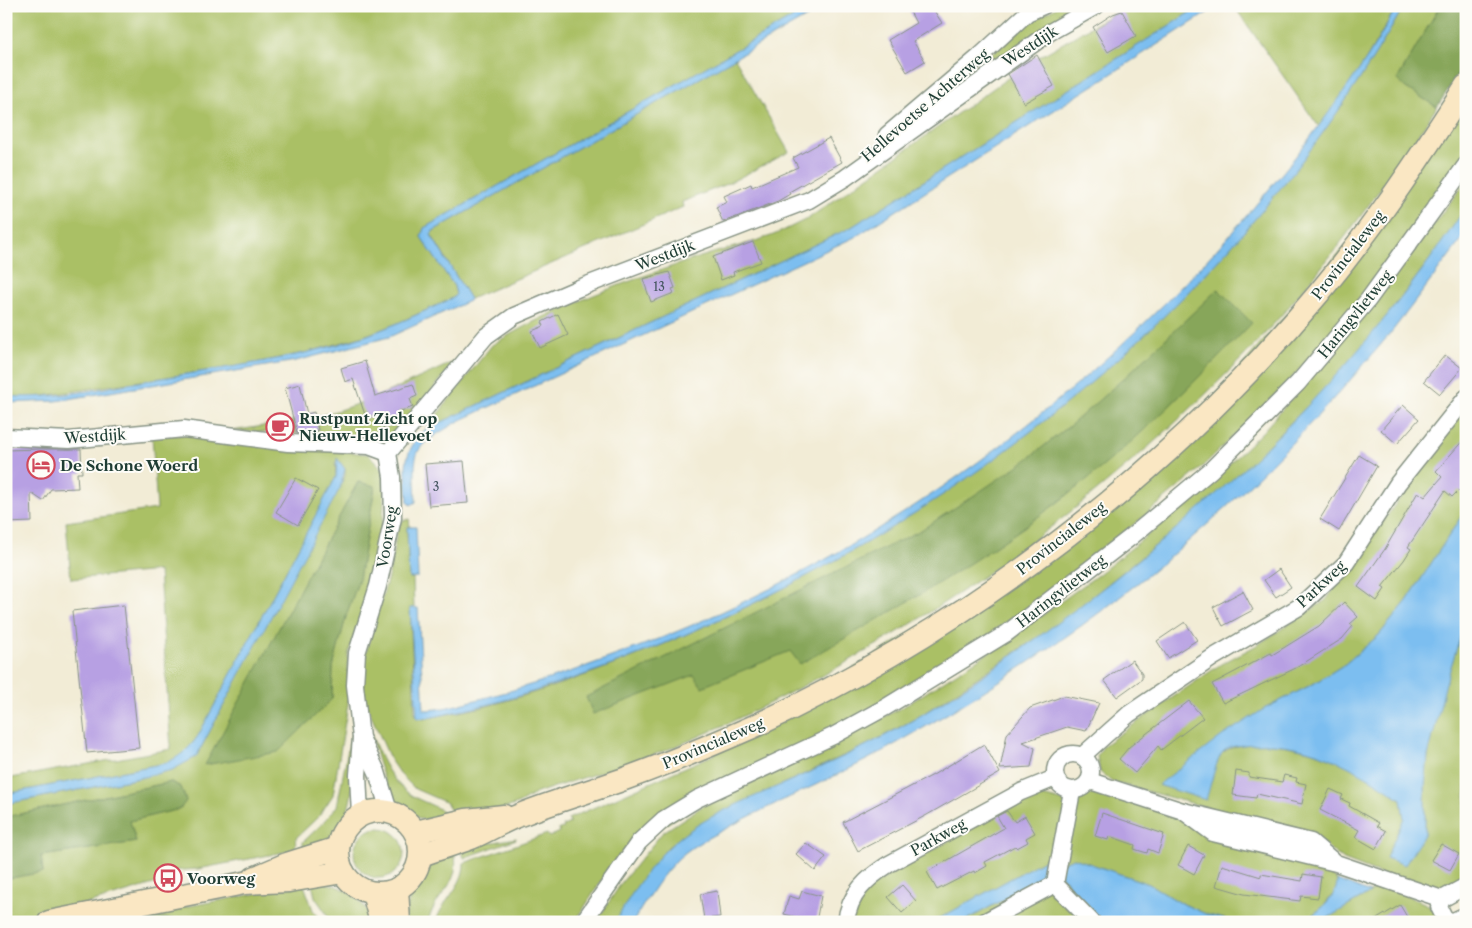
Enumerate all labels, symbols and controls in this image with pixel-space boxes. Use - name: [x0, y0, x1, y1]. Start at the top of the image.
- street label: Westdijk: [998, 20, 1062, 71]
- street label: Hellevoetse Achterweg: [857, 44, 993, 166]
- street label: Provincialeweg: [1307, 206, 1389, 303]
- street label: Westdijk: [632, 235, 699, 275]
- street label: Haringvlietweg: [1314, 266, 1396, 362]
- house number: 13: [653, 279, 665, 294]
- place label: Rustpunt Zicht op Nieuw-Hellevoet: [299, 409, 437, 445]
- cafe icon: Rustpunt Zicht op Nieuw-Hellevoet: [265, 412, 295, 442]
- street label: Westdijk: [62, 424, 128, 448]
- hotel icon: De Schone Woerd: [26, 450, 56, 480]
- place label: De Schone Woerd: [60, 456, 198, 475]
- house number: 3: [433, 479, 439, 494]
- street label: Provincialeweg: [1013, 497, 1110, 579]
- street label: Voorweg: [373, 505, 401, 570]
- street label: Haringvlietweg: [1013, 550, 1109, 632]
- street label: Parkweg: [1292, 556, 1350, 612]
- street label: Provincialeweg: [660, 713, 767, 773]
- street label: Parkweg: [907, 814, 969, 860]
- bus stop icon: Voorweg: [153, 863, 183, 893]
- place label: Voorweg: [186, 869, 255, 888]

